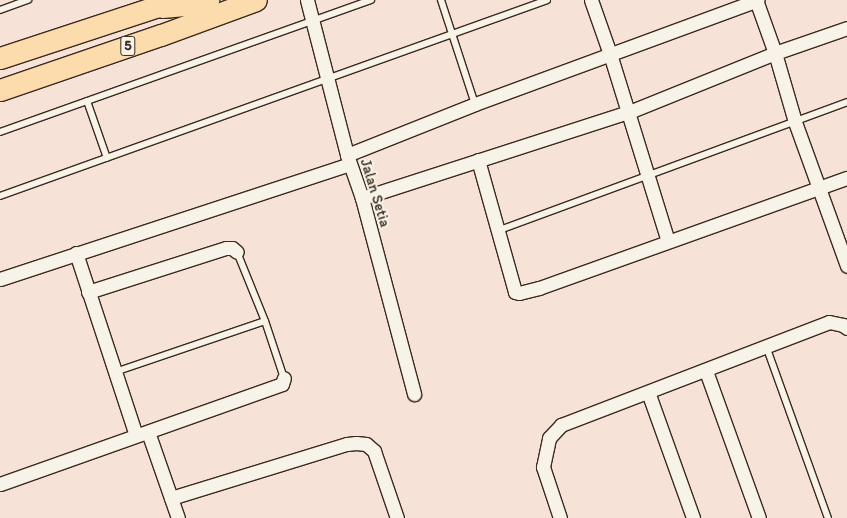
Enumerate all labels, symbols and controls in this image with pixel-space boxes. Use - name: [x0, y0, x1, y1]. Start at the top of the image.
- road number: 5: [120, 34, 136, 58]
- street label: Jalan Setia: [356, 157, 394, 229]

